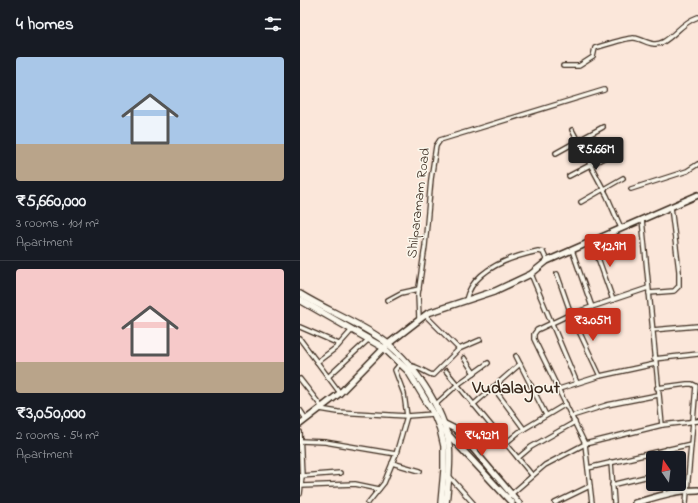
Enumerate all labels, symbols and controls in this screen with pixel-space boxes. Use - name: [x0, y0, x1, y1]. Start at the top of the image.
- text: 4 homes: [16, 12, 74, 37]
- icon: filters: [262, 13, 284, 35]
- icon: home: [114, 83, 186, 155]
- pin: ₹5.66M: [563, 137, 629, 171]
- text: ₹5.66M: [577, 140, 615, 159]
- street label: Shilparamam Road: [402, 147, 436, 259]
- text: ₹5,660,000: [16, 189, 86, 214]
- text: 3 rooms · 101 m²: [16, 214, 99, 233]
- text: Apartment: [16, 233, 73, 252]
- pin: ₹12.9M: [577, 234, 643, 268]
- text: ₹12.9M: [594, 237, 626, 256]
- icon: home: [114, 295, 186, 367]
- pin: ₹3.05M: [560, 308, 626, 342]
- text: ₹3.05M: [575, 311, 611, 330]
- district label: Vudalayout: [471, 376, 561, 403]
- text: ₹3,050,000: [16, 401, 86, 426]
- pin: ₹4.92M: [449, 423, 515, 457]
- text: 2 rooms · 54 m²: [16, 426, 99, 445]
- text: ₹4.92M: [465, 426, 499, 445]
- text: Apartment: [16, 445, 73, 464]
- north arrow: [646, 451, 686, 491]
- map controls: [646, 451, 686, 491]

